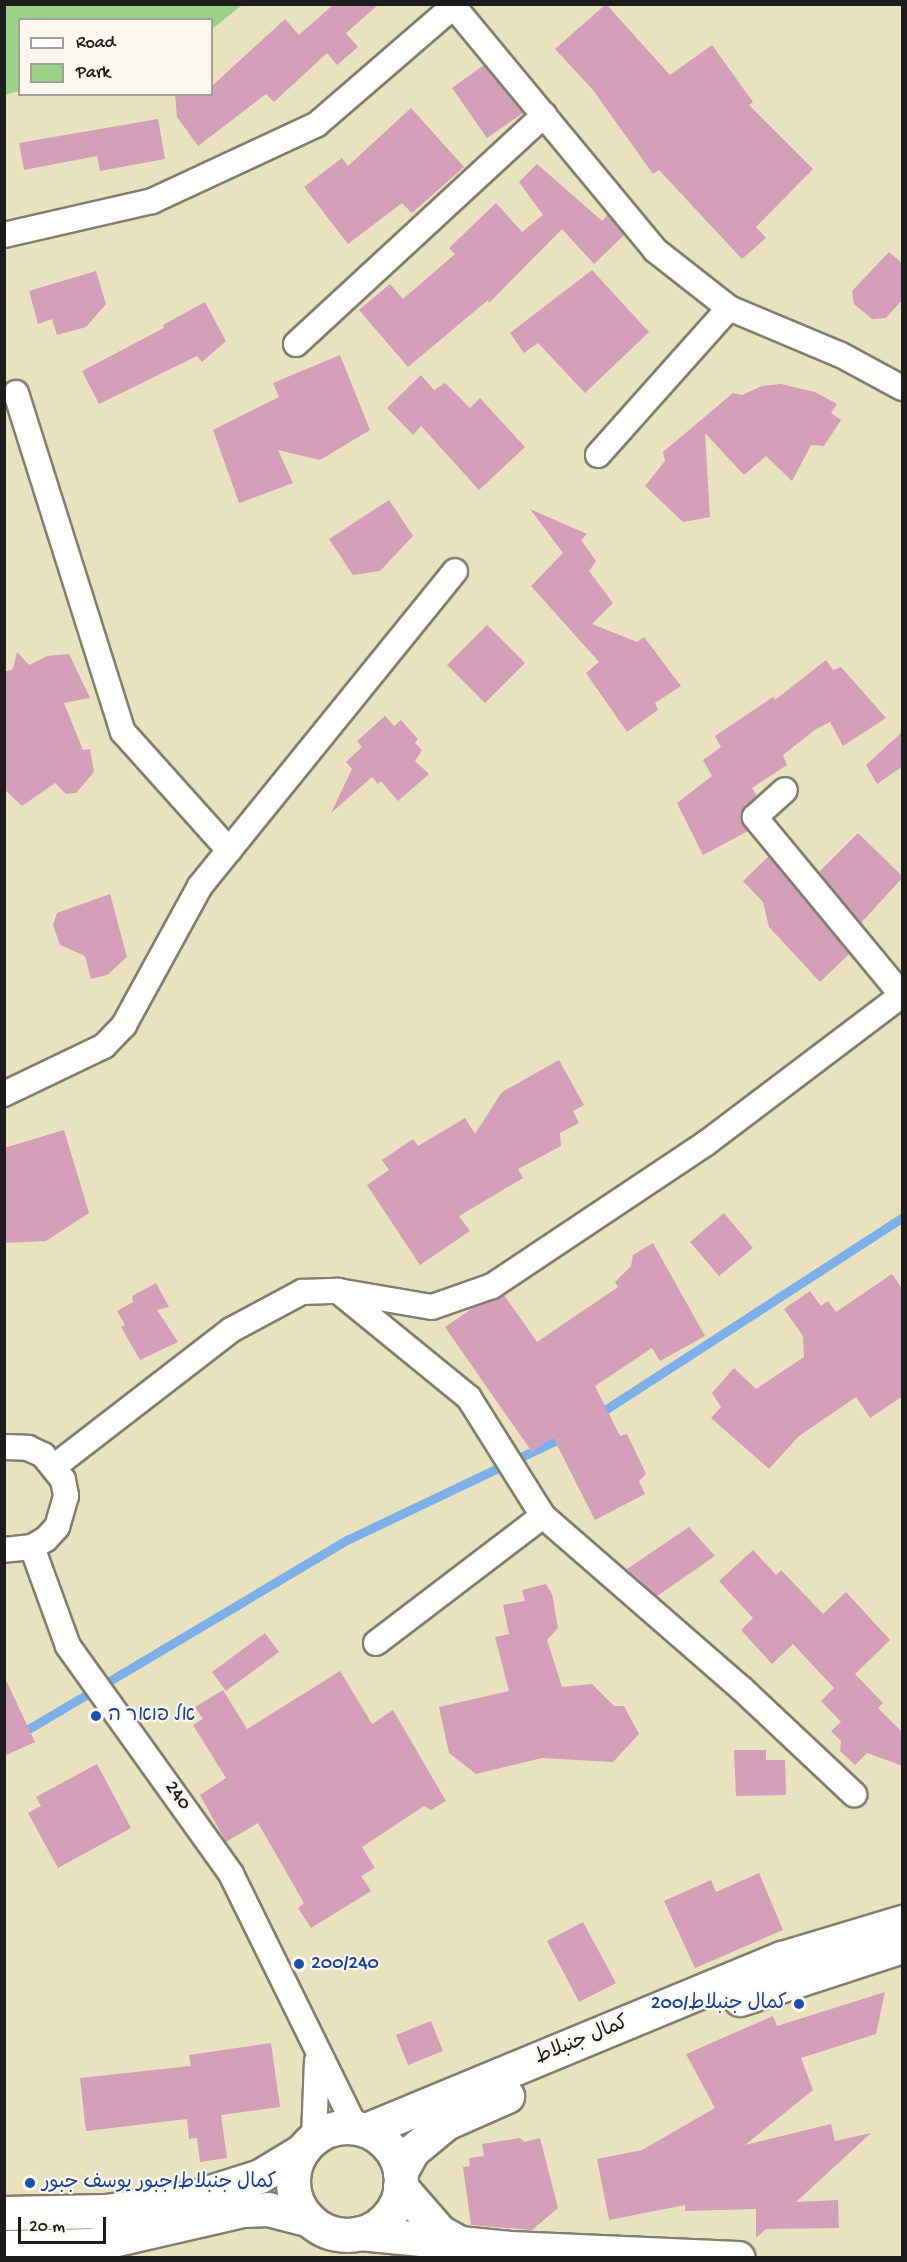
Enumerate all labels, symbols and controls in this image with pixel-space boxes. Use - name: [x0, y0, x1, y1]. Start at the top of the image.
- legend: [18, 18, 213, 96]
- text: Road: [76, 33, 115, 54]
- text: Park: [76, 63, 110, 84]
- place label: אל פואר ה: [108, 1704, 195, 1728]
- marker: אל פואר ה: [89, 1709, 103, 1723]
- street label: 240: [158, 1777, 196, 1815]
- place label: 200/240: [311, 1952, 379, 1976]
- marker: 200/240: [292, 1957, 306, 1971]
- place label: 200/كمال جنبلاط: [651, 1992, 787, 2016]
- marker: 200/كمال جنبلاط: [792, 1997, 806, 2011]
- street label: كمال جنبلاط: [532, 2011, 632, 2071]
- place label: كمال جنبلاط/جبور يوسف جبور: [42, 2171, 277, 2195]
- marker: كمال جنبلاط/جبور يوسف جبور: [23, 2176, 37, 2190]
- scale bar: [21, 2205, 110, 2243]
- text: 20 m: [29, 2217, 65, 2238]

